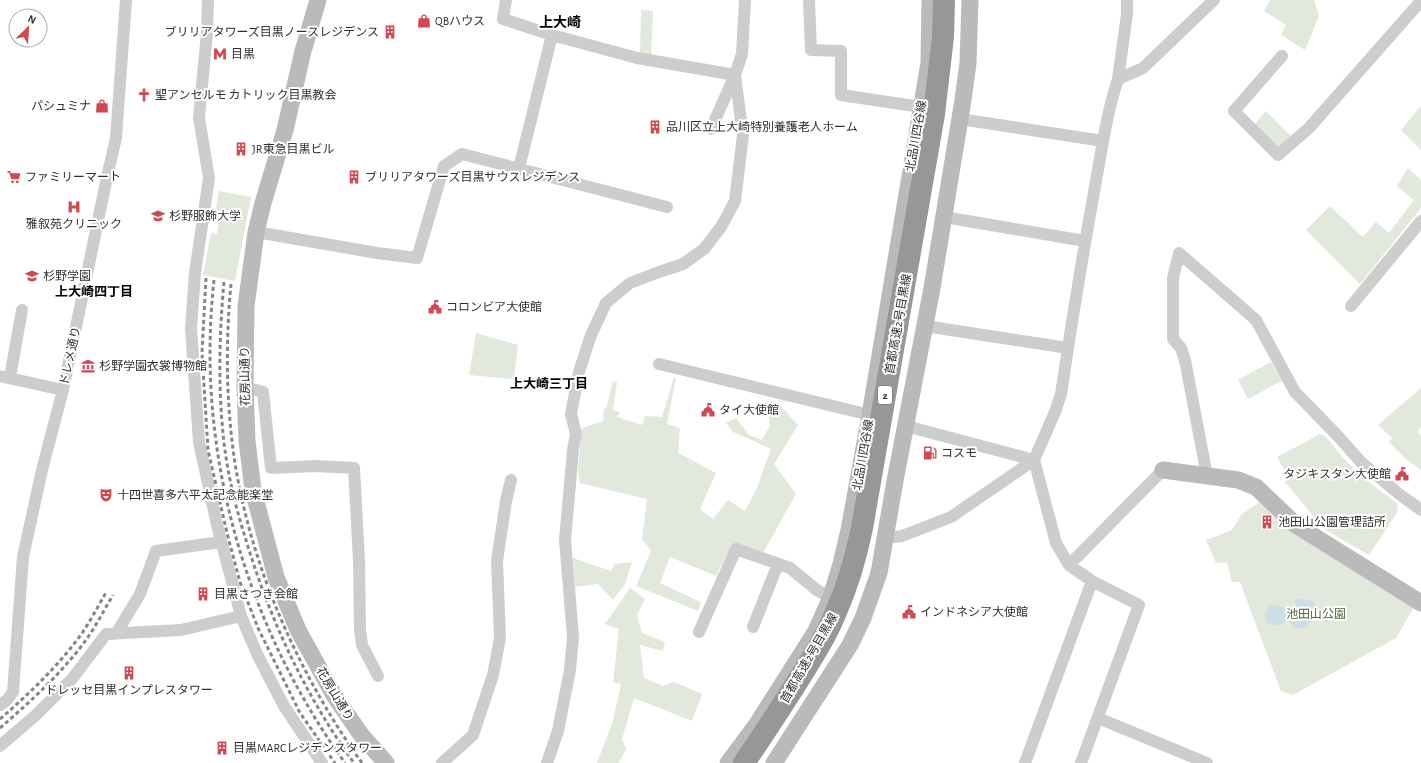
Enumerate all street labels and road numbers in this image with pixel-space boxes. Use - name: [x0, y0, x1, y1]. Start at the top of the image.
- street label: 北品川四谷線: [903, 99, 928, 173]
- street label: 首都高速2号目黒線: [882, 273, 913, 375]
- street label: ドレメ通り: [57, 325, 82, 387]
- street label: 花房山通り: [237, 346, 252, 406]
- road number: 2: [878, 386, 892, 404]
- street label: 北品川四谷線: [850, 418, 875, 492]
- street label: 首都高速2号目黒線: [778, 611, 840, 705]
- street label: 花房山通り: [314, 665, 356, 723]

